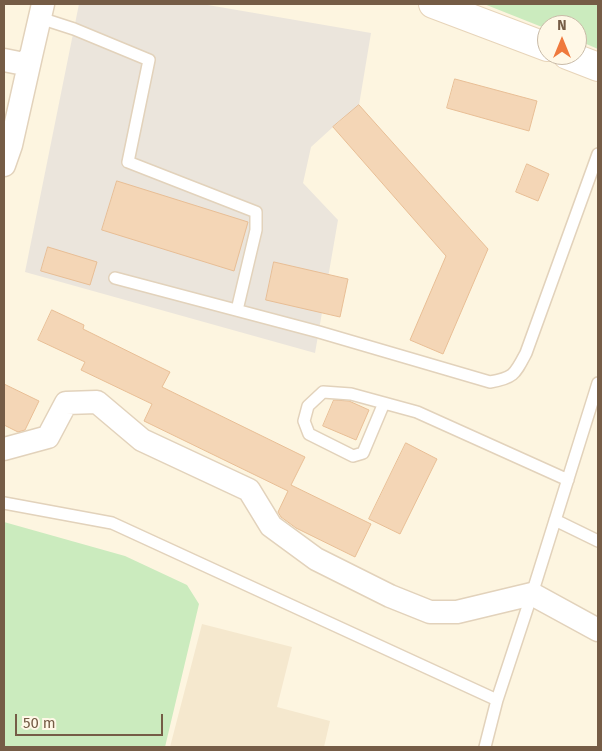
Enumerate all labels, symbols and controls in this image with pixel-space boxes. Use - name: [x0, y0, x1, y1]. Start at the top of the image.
- north arrow: [537, 15, 587, 65]
- text: N: [557, 17, 567, 34]
- scale bar: [18, 704, 165, 736]
- text: 50 m: [23, 714, 56, 732]

